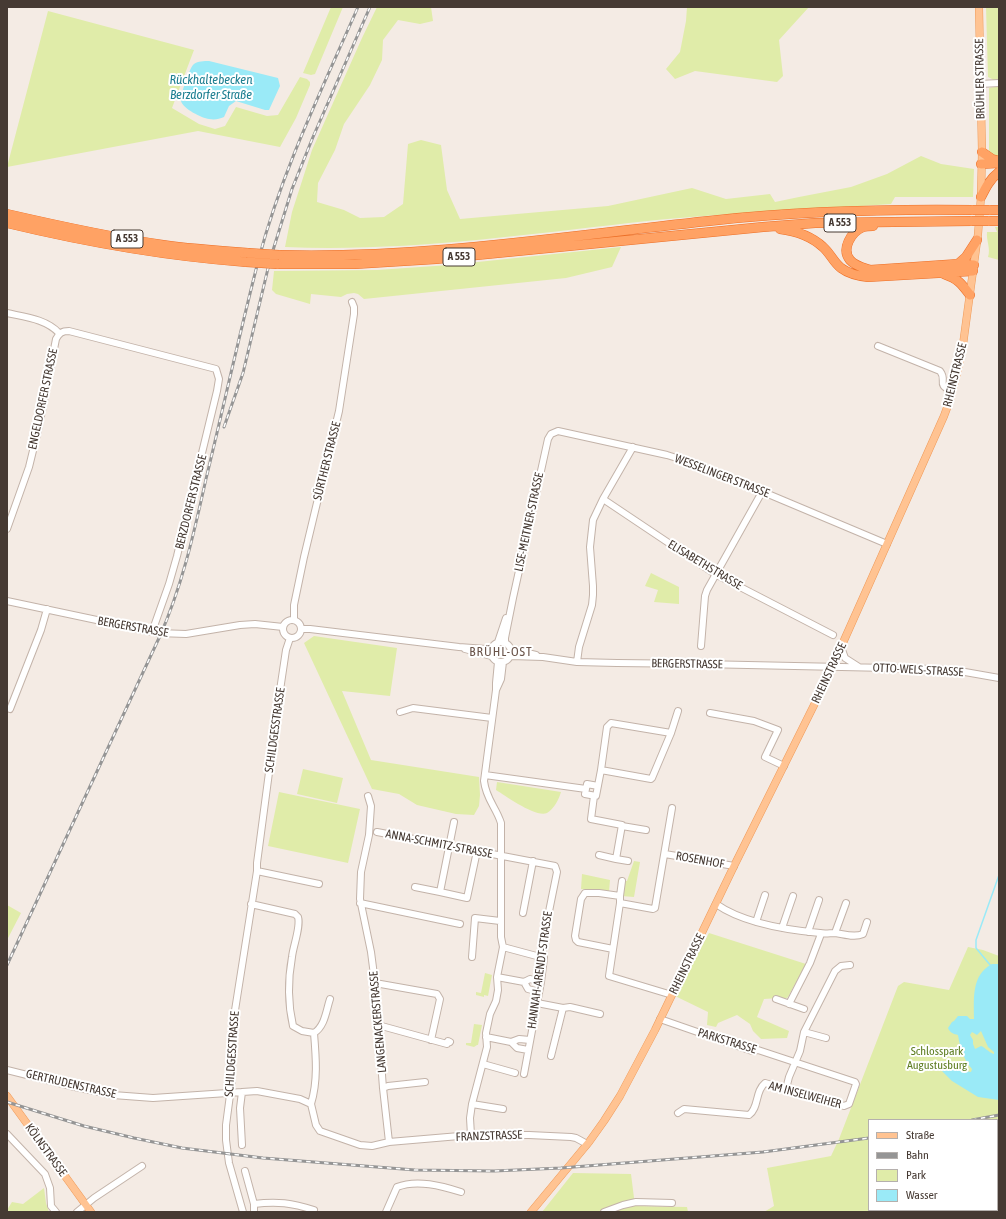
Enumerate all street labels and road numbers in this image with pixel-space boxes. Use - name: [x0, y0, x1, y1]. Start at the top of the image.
- street label: BRÜHLER STRASSE: [972, 39, 988, 119]
- road number: A 553: [824, 214, 856, 232]
- road number: A 553: [111, 230, 143, 248]
- road number: A 553: [443, 248, 475, 266]
- street label: RHEINSTRASSE: [940, 341, 970, 409]
- street label: ENGELDORFER STRASSE: [25, 347, 61, 451]
- street label: SÜRTHER STRASSE: [310, 420, 344, 502]
- street label: WESSELINGER STRASSE: [673, 451, 771, 501]
- street label: BERZDORFER STRASSE: [172, 453, 210, 551]
- street label: LISE-MEITNER-STRASSE: [511, 471, 547, 573]
- street label: ELISABETHSTRASSE: [665, 537, 745, 593]
- street label: BERGERSTRASSE: [97, 614, 169, 640]
- street label: RHEINSTRASSE: [809, 640, 849, 706]
- street label: BERGERSTRASSE: [651, 656, 723, 672]
- street label: OTTO-WELS-STRASSE: [872, 660, 964, 680]
- street label: SCHILDGESSTRASSE: [262, 687, 288, 773]
- street label: ANNA-SCHMITZ-STRASSE: [384, 827, 494, 861]
- street label: ROSENHOF: [675, 849, 725, 871]
- street label: HANNAH-ARENDT-STRASSE: [525, 910, 555, 1030]
- street label: RHEINSTRASSE: [666, 931, 708, 997]
- street label: LANGENACKERSTRASSE: [366, 971, 390, 1073]
- street label: SCHILDGESSTRASSE: [222, 1011, 242, 1097]
- street label: PARKSTRASSE: [696, 1025, 758, 1057]
- street label: GERTRUDENSTRASSE: [25, 1067, 117, 1101]
- street label: AM INSELWEIHER: [767, 1078, 843, 1112]
- street label: KÖLNSTRASSE: [22, 1121, 70, 1179]
- street label: FRANZSTRASSE: [455, 1128, 523, 1144]

